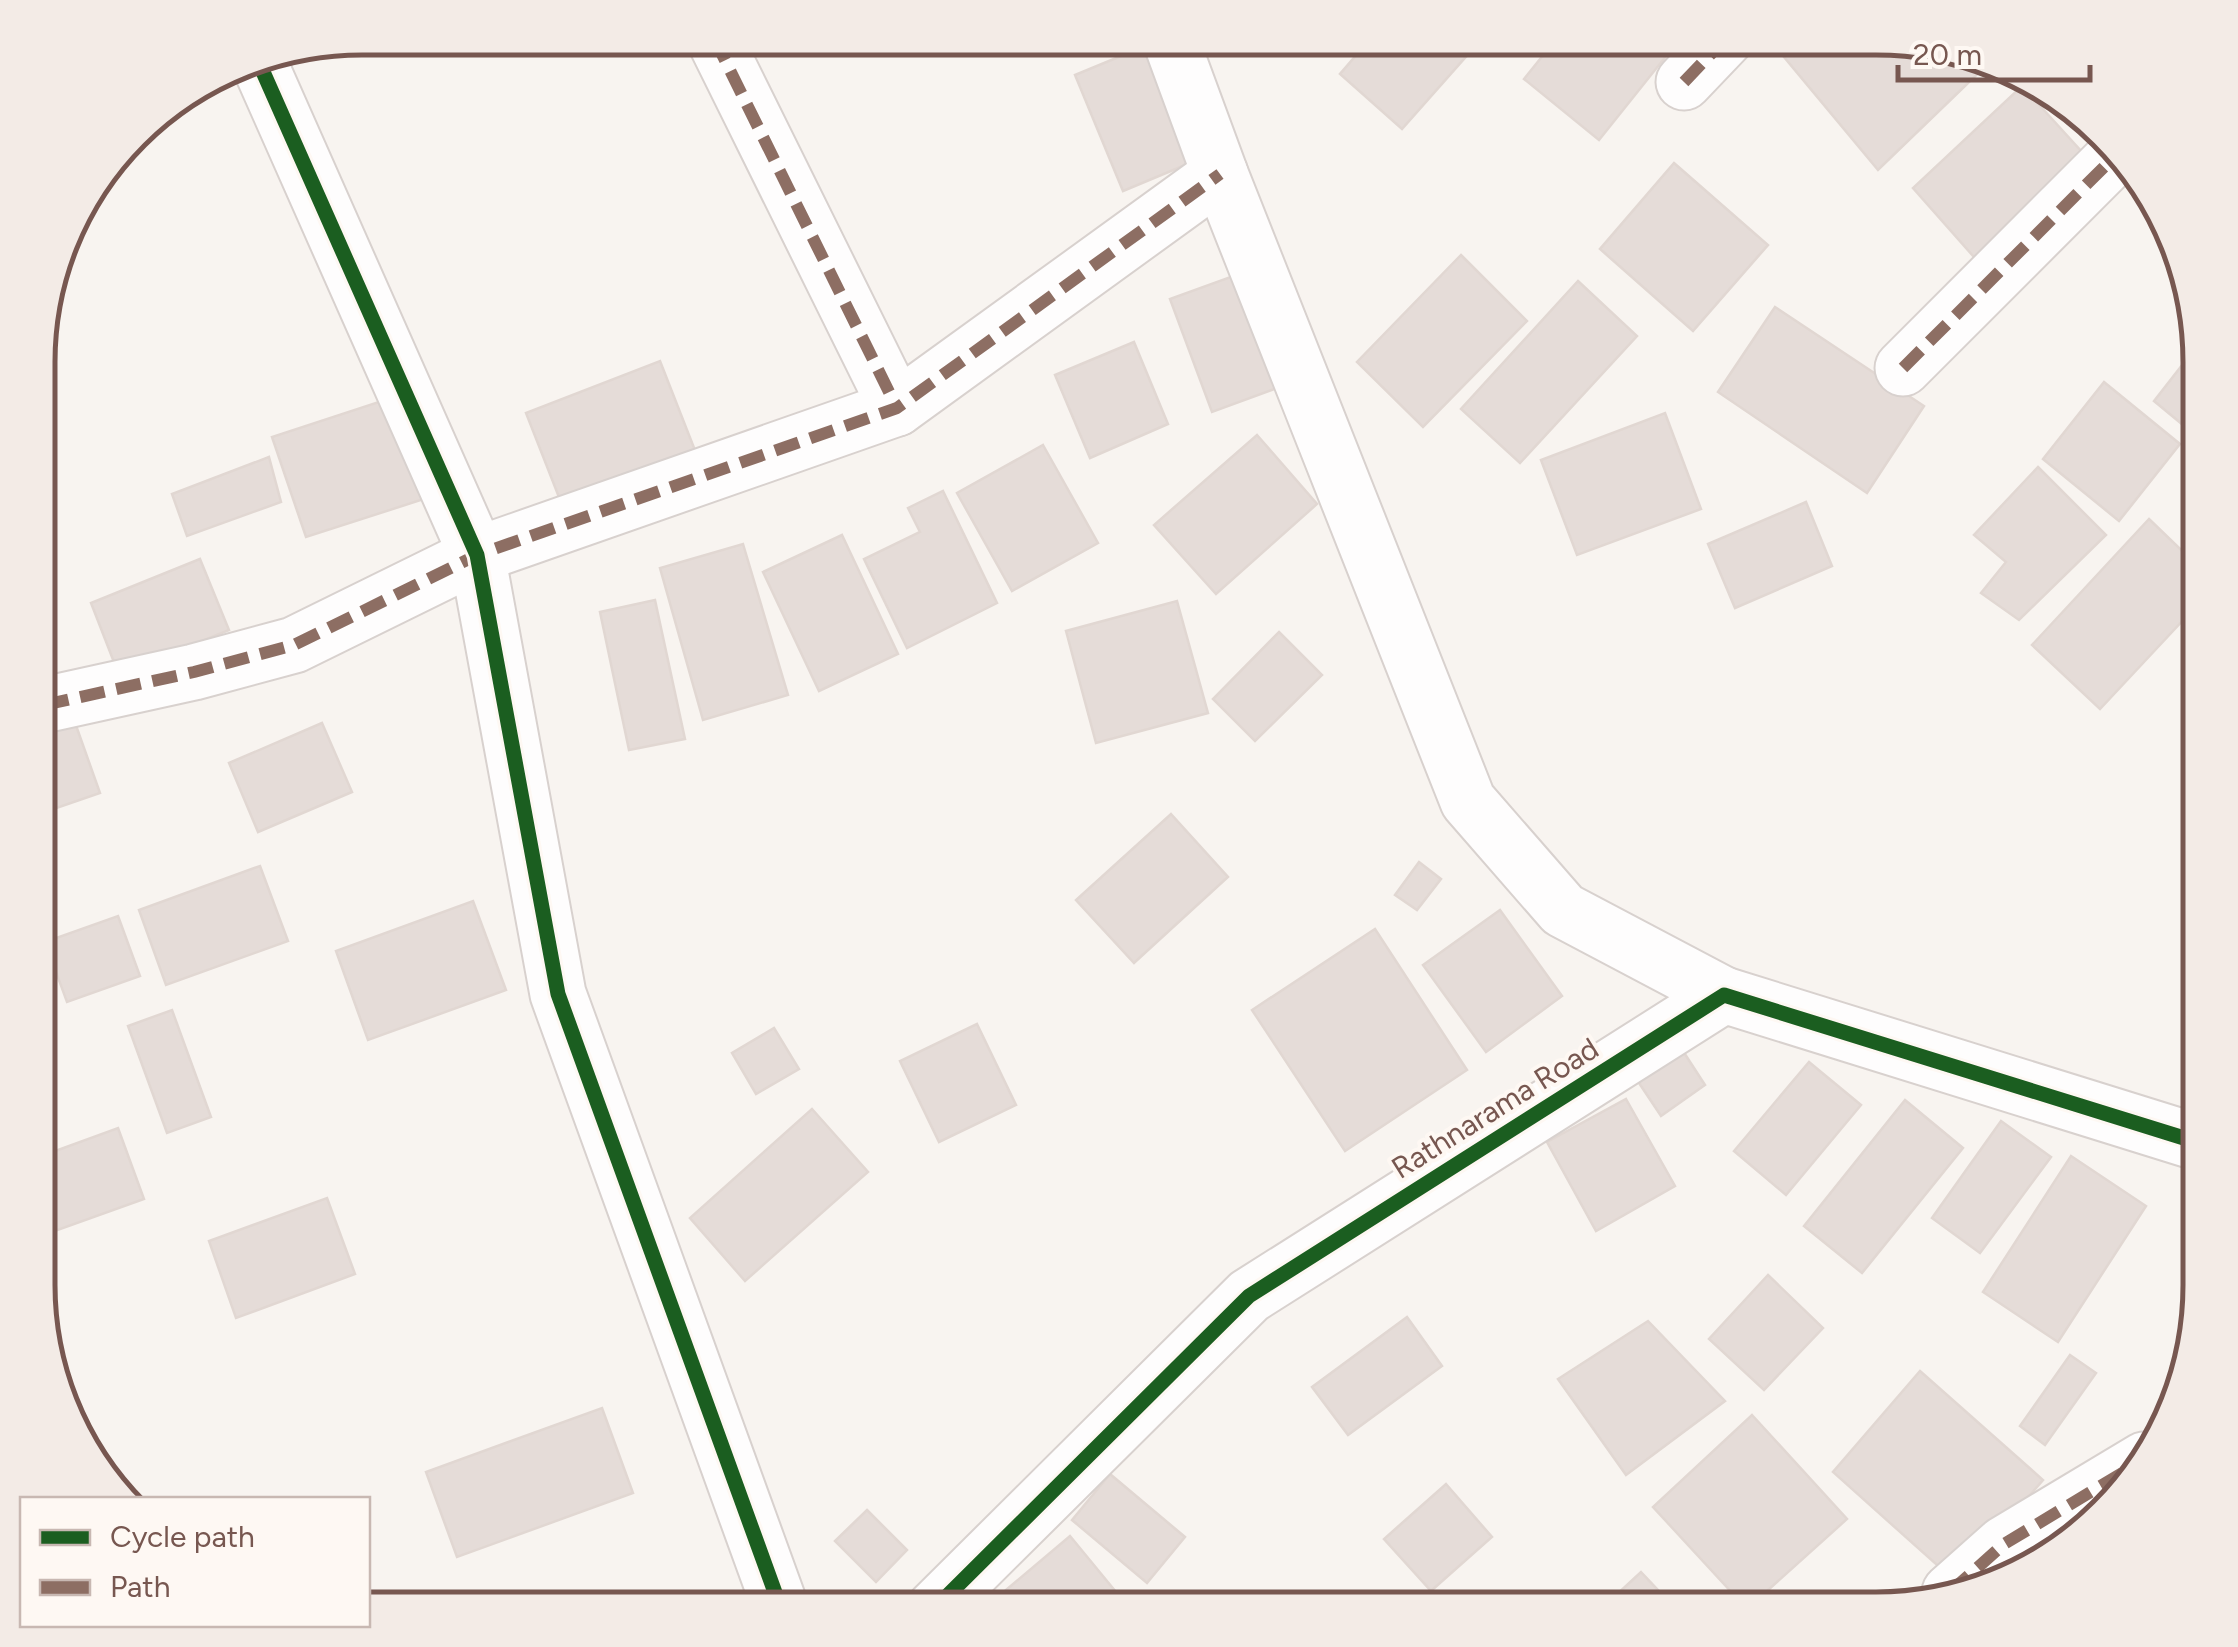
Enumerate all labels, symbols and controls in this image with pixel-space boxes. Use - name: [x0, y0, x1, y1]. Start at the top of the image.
- scale bar: [1898, 20, 2090, 82]
- text: 20 m: [1913, 36, 1982, 73]
- street label: Rathnarama Road: [1385, 1030, 1605, 1186]
- legend: [20, 1497, 370, 1627]
- text: Cycle path: [110, 1518, 255, 1555]
- text: Path: [110, 1568, 170, 1605]

